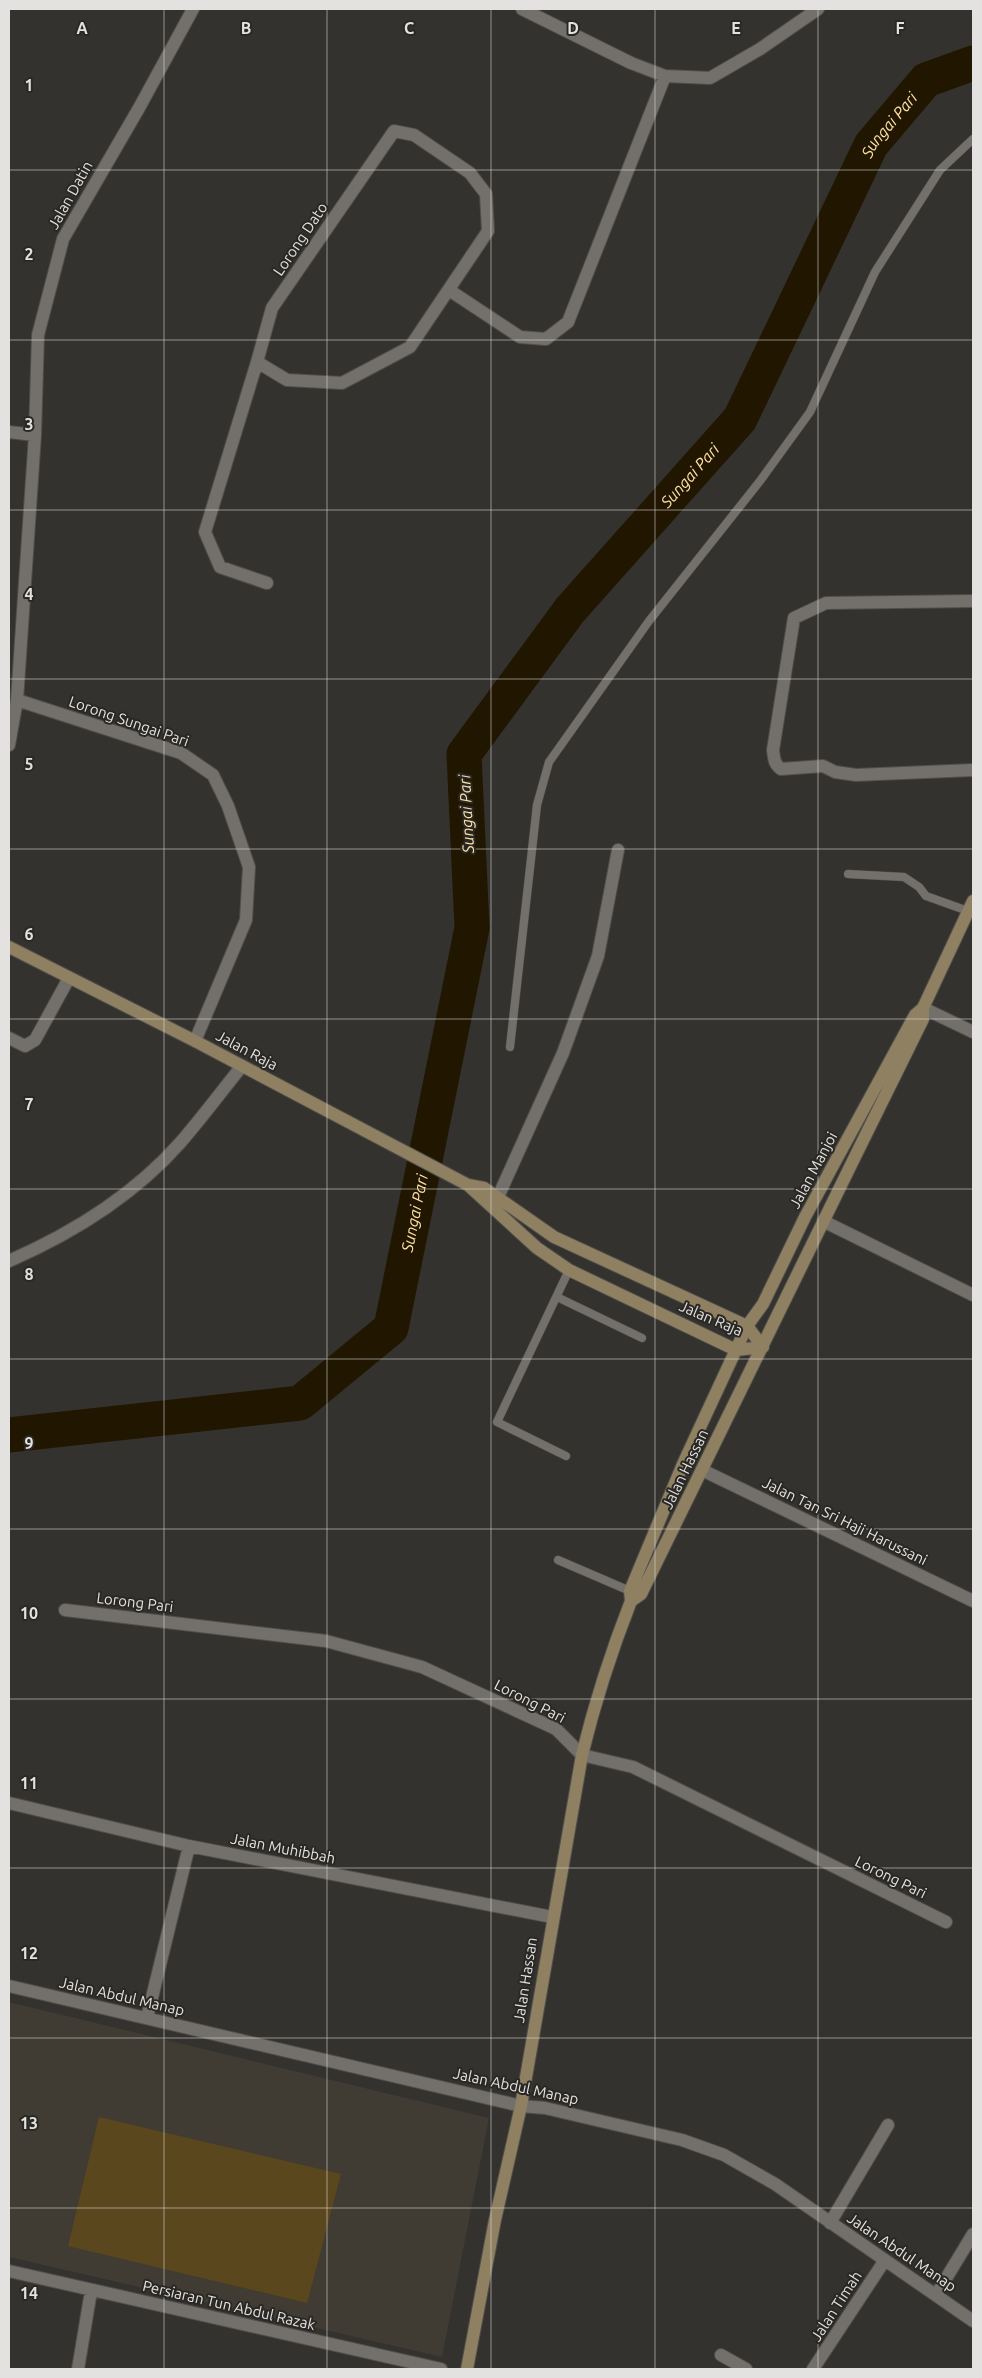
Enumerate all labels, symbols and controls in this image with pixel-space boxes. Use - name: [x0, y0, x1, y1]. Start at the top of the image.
- text: A: [76, 19, 88, 37]
- text: B: [241, 19, 251, 37]
- text: C: [404, 19, 414, 37]
- text: D: [567, 19, 579, 37]
- text: E: [731, 19, 741, 37]
- text: F: [896, 19, 905, 37]
- text: 1: [24, 76, 34, 94]
- water label: Sungai Pari: [857, 88, 921, 161]
- street label: Jalan Datin: [44, 158, 96, 232]
- street label: Lorong Dato: [269, 199, 331, 279]
- text: 2: [24, 245, 34, 263]
- text: 3: [24, 415, 34, 433]
- water label: Sungai Pari: [656, 439, 723, 512]
- text: 4: [24, 585, 34, 603]
- street label: Lorong Sungai Pari: [67, 692, 191, 750]
- text: 5: [24, 755, 34, 773]
- water label: Sungai Pari: [455, 773, 477, 855]
- text: 6: [24, 925, 34, 943]
- street label: Jalan Raja: [213, 1027, 281, 1073]
- text: 7: [24, 1095, 34, 1113]
- street label: Jalan Manjoi: [786, 1129, 840, 1211]
- water label: Sungai Pari: [397, 1172, 431, 1254]
- text: 8: [24, 1265, 34, 1283]
- street label: Jalan Raja: [677, 1297, 745, 1339]
- street label: Jalan Hassan: [658, 1427, 712, 1511]
- text: 9: [24, 1434, 34, 1452]
- street label: Jalan Tan Sri Haji Harussani: [760, 1474, 930, 1568]
- street label: Lorong Pari: [96, 1589, 174, 1615]
- text: 10: [20, 1604, 38, 1622]
- street label: Lorong Pari: [492, 1676, 568, 1726]
- text: 11: [20, 1774, 38, 1792]
- street label: Jalan Muhibbah: [229, 1830, 337, 1866]
- street label: Lorong Pari: [853, 1852, 929, 1902]
- street label: Jalan Hassan: [510, 1936, 540, 2024]
- text: 12: [20, 1944, 38, 1962]
- street label: Jalan Abdul Manap: [58, 1973, 186, 2019]
- street label: Jalan Abdul Manap: [452, 2064, 580, 2108]
- text: 13: [20, 2114, 38, 2132]
- street label: Jalan Abdul Manap: [844, 2209, 960, 2295]
- street label: Jalan Timah: [807, 2268, 865, 2344]
- street label: Persiaran Tun Abdul Razak: [141, 2277, 317, 2333]
- text: 14: [20, 2284, 38, 2302]

